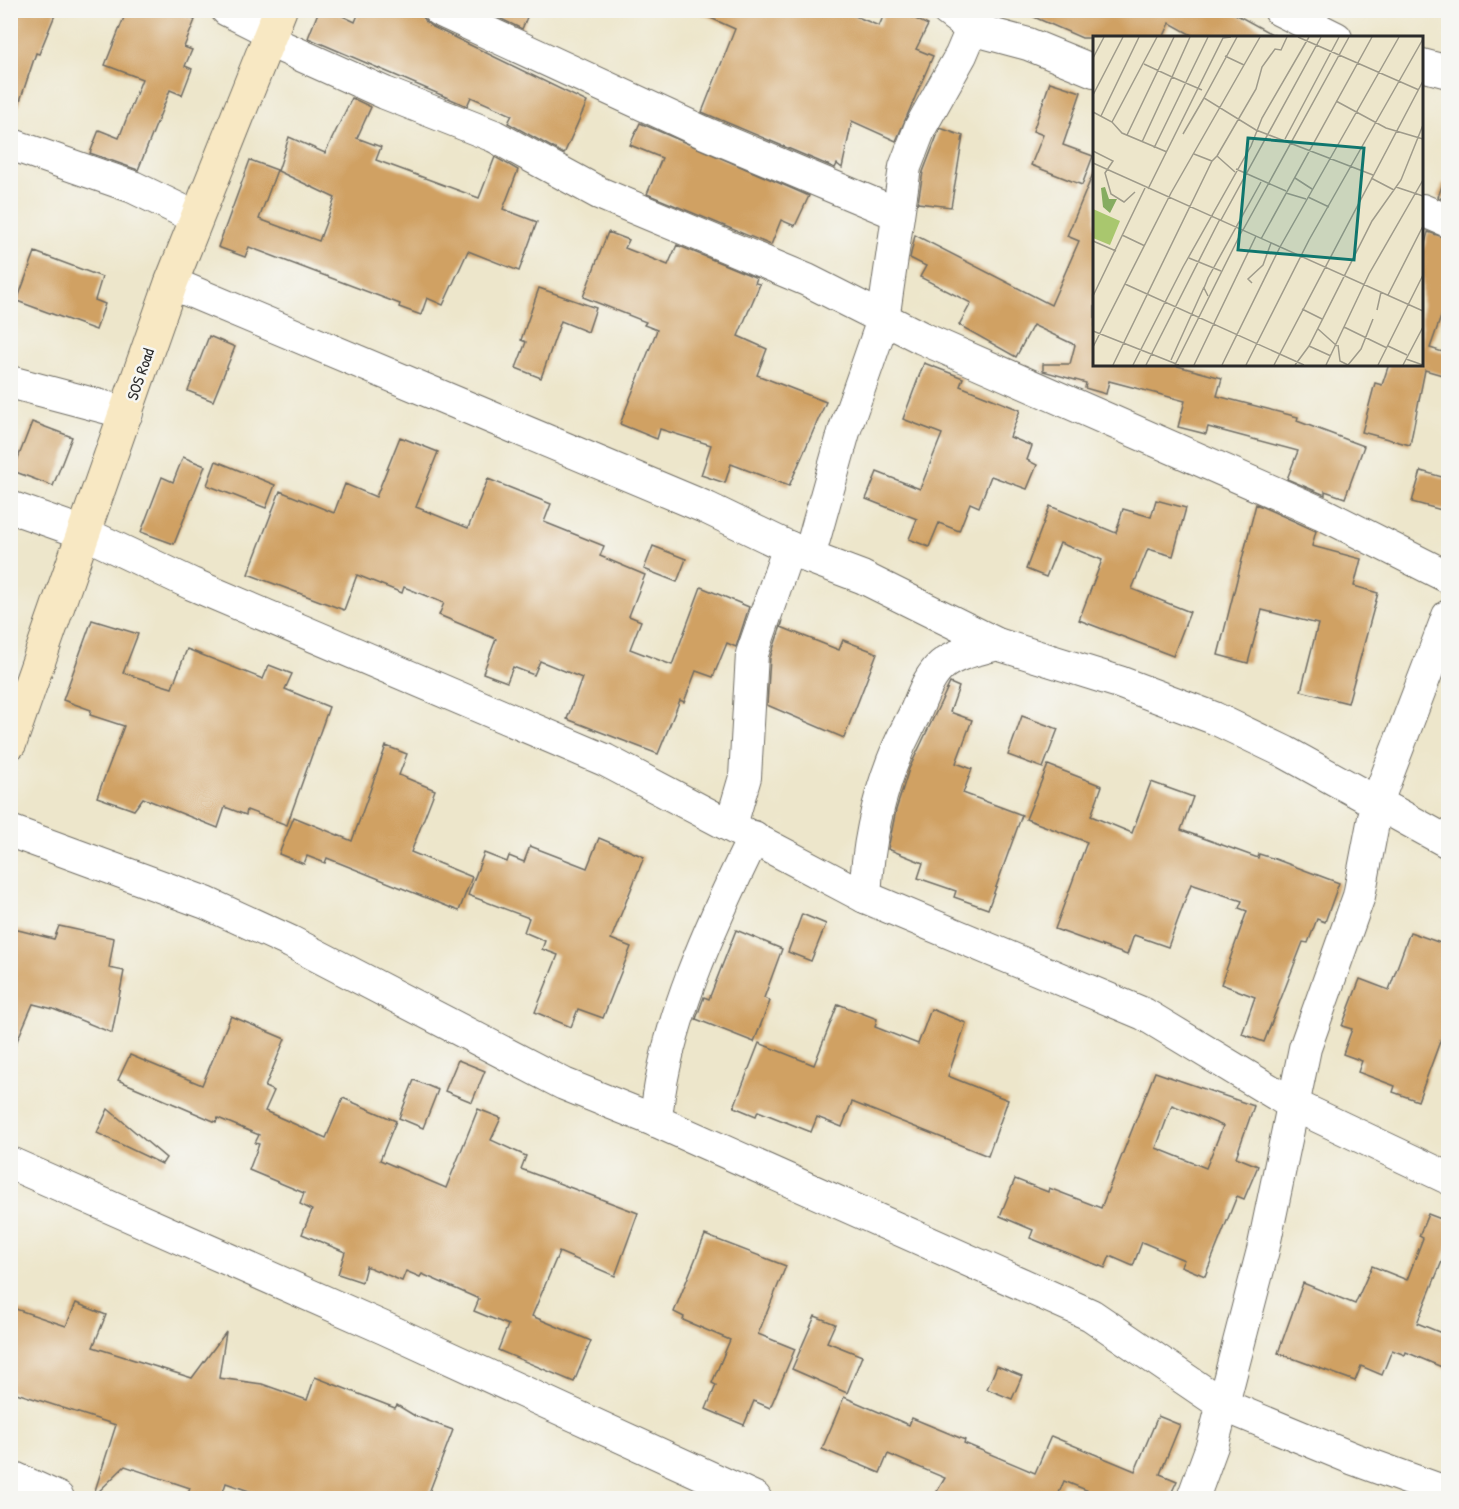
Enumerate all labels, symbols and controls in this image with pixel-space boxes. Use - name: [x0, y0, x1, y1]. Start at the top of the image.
- inset map: [1093, 36, 1423, 366]
- street label: SOS Road: [121, 345, 159, 403]

